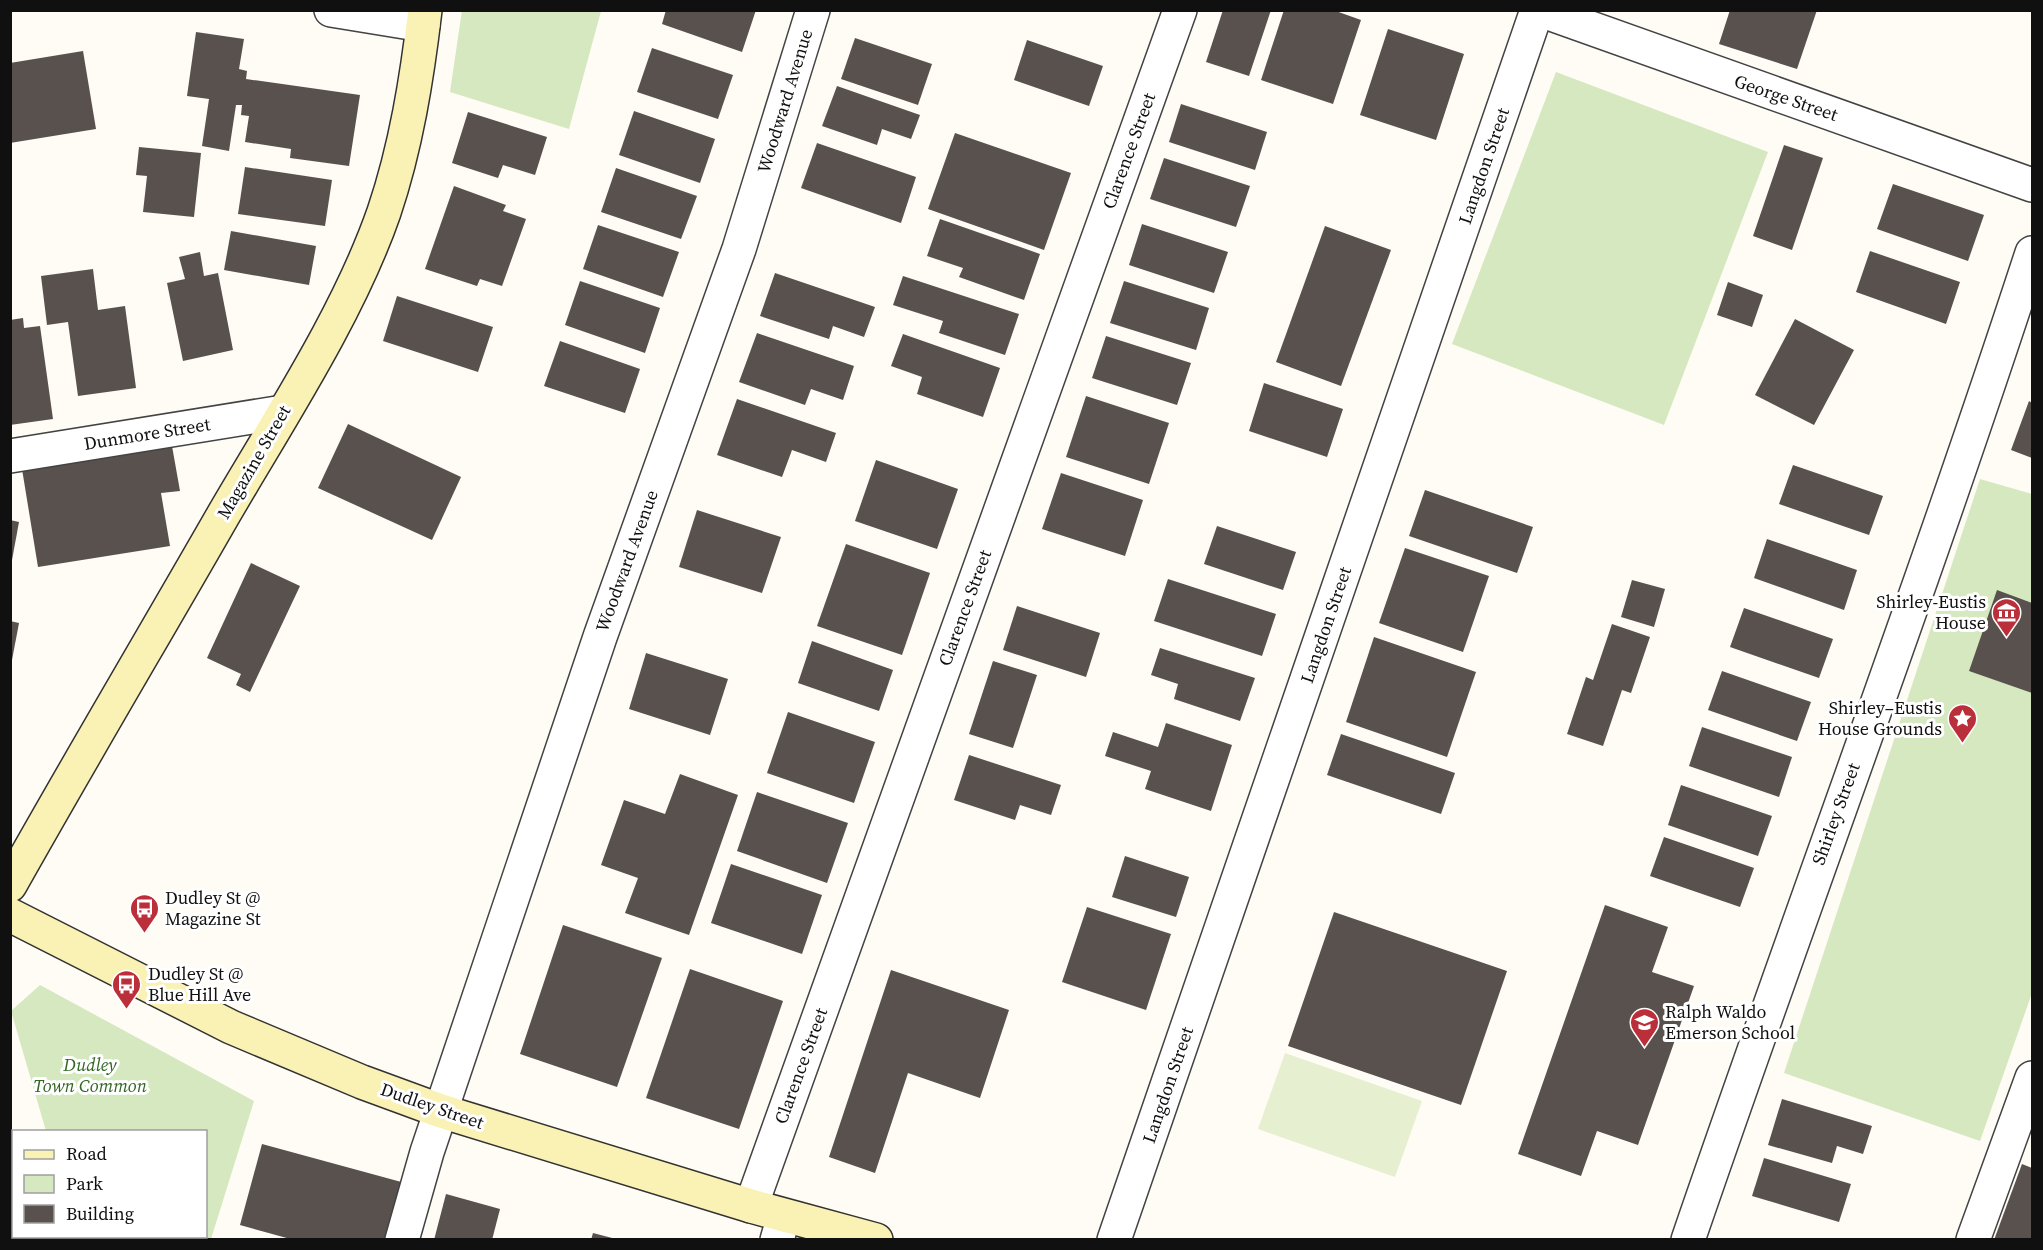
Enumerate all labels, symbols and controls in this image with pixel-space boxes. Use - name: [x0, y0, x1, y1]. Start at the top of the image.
- street label: Woodward Avenue: [751, 26, 818, 176]
- street label: George Street: [1731, 68, 1841, 127]
- street label: Clarence Street: [1096, 89, 1161, 212]
- street label: Langdon Street: [1452, 104, 1515, 227]
- street label: Magazine Street: [211, 400, 296, 523]
- street label: Dunmore Street: [82, 411, 212, 456]
- street label: Woodward Avenue: [589, 486, 664, 635]
- street label: Clarence Street: [932, 546, 997, 669]
- street label: Langdon Street: [1294, 563, 1357, 686]
- place label: Shirley-Eustis House: [1876, 589, 1986, 635]
- museum icon: Shirley-Eustis House: [1991, 596, 2023, 638]
- place label: Shirley–Eustis House Grounds: [1818, 695, 1942, 741]
- place icon: Shirley–Eustis House Grounds: [1947, 702, 1979, 744]
- street label: Shirley Street: [1805, 759, 1866, 868]
- place label: Dudley St @ Magazine St: [165, 885, 261, 931]
- bus stop icon: Dudley St @ Magazine St: [128, 892, 160, 934]
- place label: Dudley St @ Blue Hill Ave: [148, 961, 251, 1007]
- bus stop icon: Dudley St @ Blue Hill Ave: [111, 968, 143, 1010]
- place label: Ralph Waldo Emerson School: [1665, 999, 1795, 1045]
- street label: Clarence Street: [768, 1004, 833, 1127]
- school or university icon: Ralph Waldo Emerson School: [1628, 1006, 1660, 1048]
- street label: Langdon Street: [1136, 1023, 1199, 1146]
- park label: Dudley Town Common: [33, 1052, 147, 1098]
- street label: Dudley Street: [377, 1076, 487, 1135]
- legend: [12, 1130, 207, 1238]
- text: Road: [66, 1141, 107, 1166]
- text: Park: [66, 1171, 103, 1196]
- text: Building: [66, 1201, 134, 1226]

